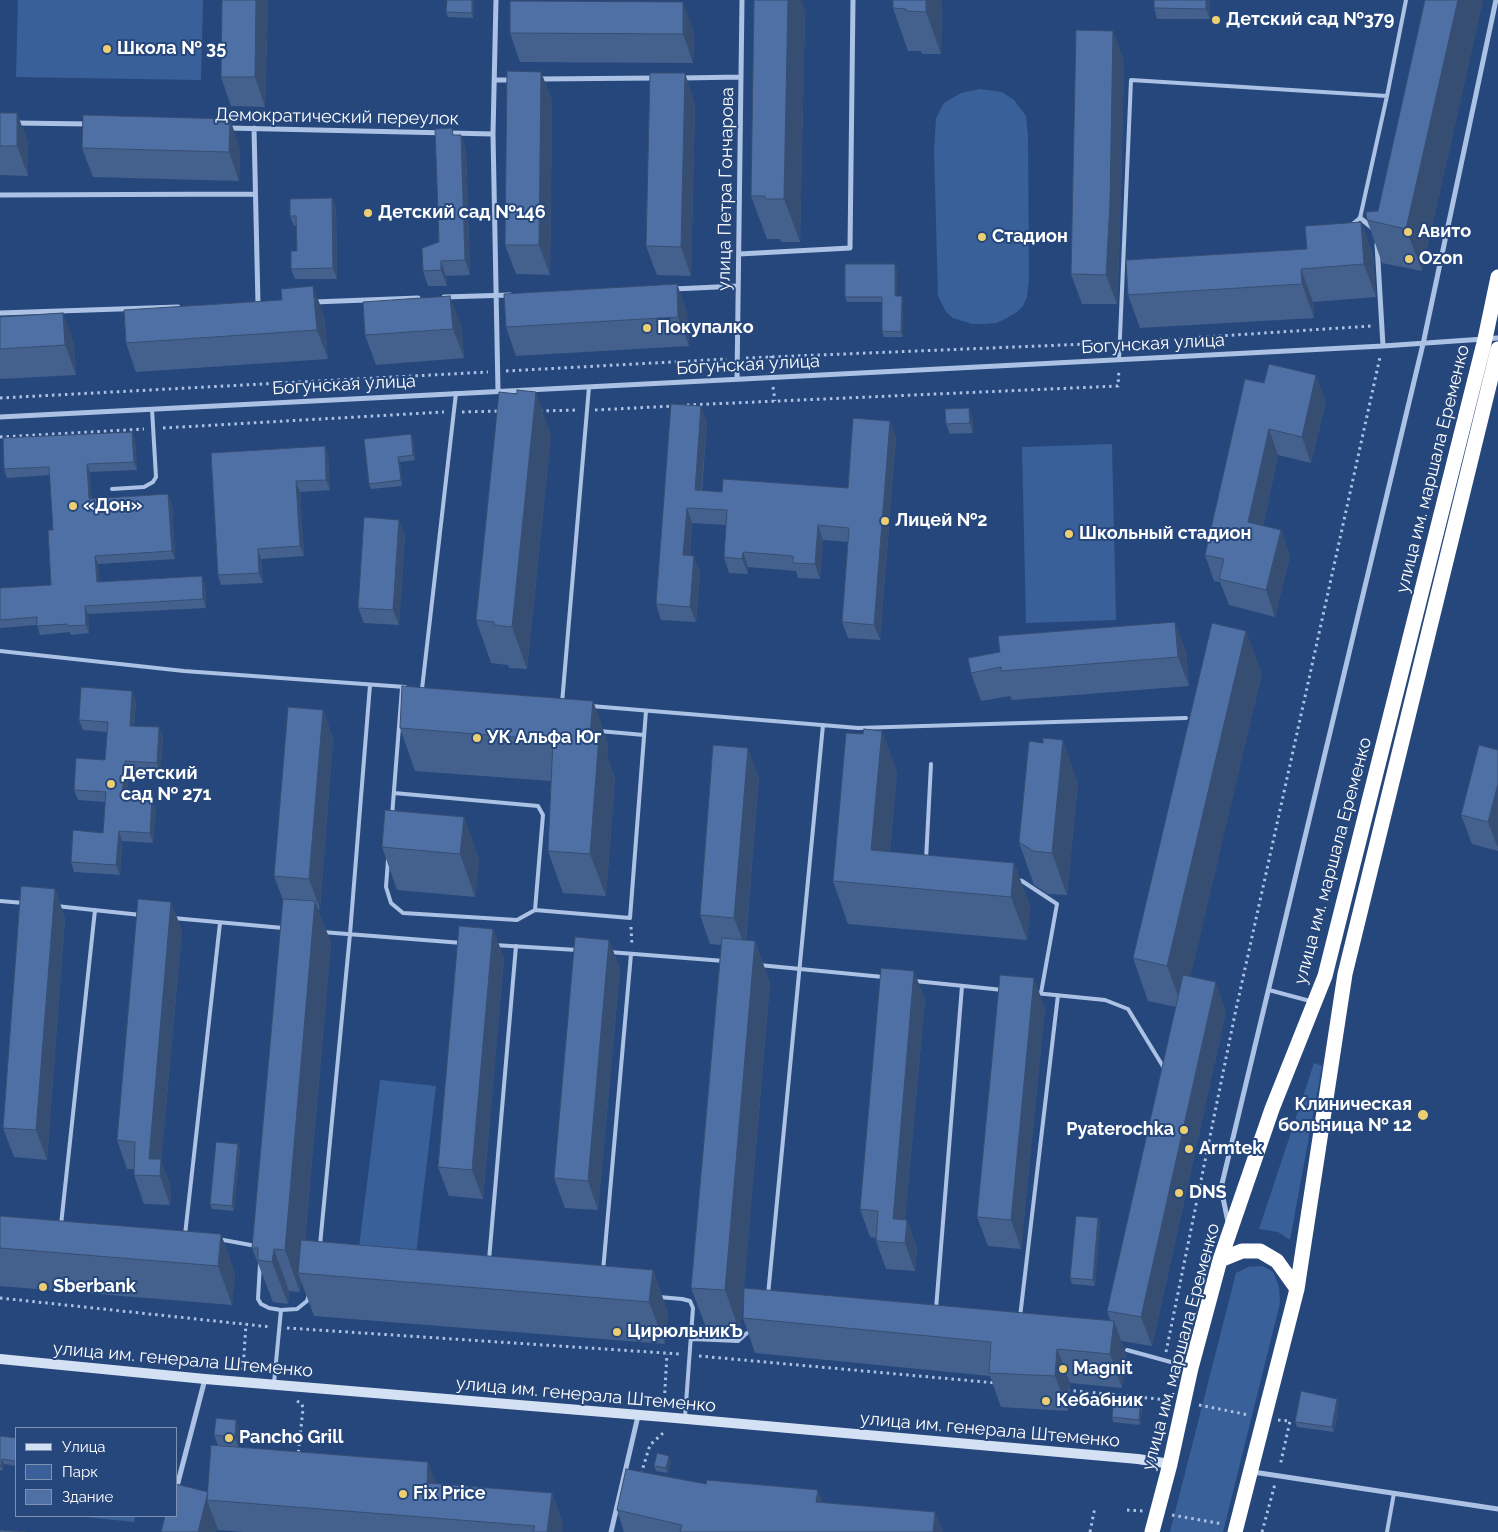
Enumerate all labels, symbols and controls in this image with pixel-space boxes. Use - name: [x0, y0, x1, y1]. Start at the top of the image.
- place label: Детский сад №379: [1226, 9, 1394, 31]
- marker: Детский сад №379: [1210, 14, 1222, 26]
- place label: Школа № 35: [117, 38, 226, 60]
- marker: Школа № 35: [101, 43, 113, 55]
- street label: улица Петра Гончарова: [713, 87, 739, 291]
- street label: Демократический переулок: [215, 104, 459, 130]
- place label: Детский сад №146: [378, 202, 546, 224]
- marker: Детский сад №146: [362, 207, 374, 219]
- place label: Авито: [1418, 221, 1471, 243]
- place label: Стадион: [992, 226, 1068, 248]
- marker: Авито: [1402, 226, 1414, 238]
- marker: Стадион: [976, 231, 988, 243]
- place label: Ozon: [1419, 248, 1463, 270]
- marker: Ozon: [1403, 253, 1415, 265]
- place label: Покупалко: [657, 317, 754, 339]
- marker: Покупалко: [641, 322, 653, 334]
- street label: Богунская улица: [1081, 329, 1225, 359]
- street label: улица им. маршала Еременко: [1392, 343, 1474, 595]
- street label: Богунская улица: [676, 350, 820, 380]
- street label: Богунская улица: [272, 370, 416, 400]
- place label: «Дон»: [83, 495, 142, 517]
- marker: «Дон»: [67, 500, 79, 512]
- place label: Лицей №2: [895, 510, 987, 532]
- marker: Лицей №2: [879, 515, 891, 527]
- place label: Школьный стадион: [1079, 523, 1251, 545]
- marker: Школьный стадион: [1063, 528, 1075, 540]
- place label: УК Альфа Юг: [487, 727, 601, 749]
- marker: УК Альфа Юг: [471, 732, 483, 744]
- street label: улица им. маршала Еременко: [1290, 735, 1376, 987]
- place label: Детский сад № 271: [121, 763, 211, 806]
- marker: Детский сад № 271: [105, 778, 117, 790]
- place label: Клиническая больница № 12: [1278, 1094, 1412, 1136]
- marker: Клиническая больница № 12: [1416, 1108, 1430, 1122]
- place label: Pyaterochka: [1066, 1119, 1174, 1141]
- marker: Pyaterochka: [1178, 1124, 1190, 1136]
- place label: Armtek: [1199, 1138, 1262, 1160]
- marker: Armtek: [1183, 1143, 1195, 1155]
- place label: DNS: [1189, 1182, 1227, 1204]
- marker: DNS: [1173, 1187, 1185, 1199]
- street label: улица им. маршала Еременко: [1138, 1221, 1224, 1473]
- place label: Sberbank: [53, 1276, 136, 1298]
- marker: Sberbank: [37, 1281, 49, 1293]
- place label: ЦирюльникЪ: [627, 1321, 743, 1343]
- marker: ЦирюльникЪ: [611, 1326, 623, 1338]
- street label: улица им. генерала Штеменко: [52, 1338, 314, 1382]
- place label: Magnit: [1073, 1358, 1133, 1380]
- marker: Magnit: [1057, 1363, 1069, 1375]
- street label: улица им. генерала Штеменко: [455, 1373, 717, 1417]
- place label: Кебабник: [1056, 1390, 1143, 1412]
- marker: Кебабник: [1040, 1395, 1052, 1407]
- street label: улица им. генерала Штеменко: [859, 1408, 1121, 1452]
- legend: [15, 1427, 178, 1517]
- place label: Pancho Grill: [239, 1427, 344, 1449]
- marker: Pancho Grill: [223, 1432, 235, 1444]
- text: Улица: [62, 1438, 106, 1456]
- text: Парк: [62, 1463, 98, 1481]
- place label: Fix Price: [413, 1483, 485, 1505]
- text: Здание: [62, 1488, 113, 1506]
- marker: Fix Price: [397, 1488, 409, 1500]

